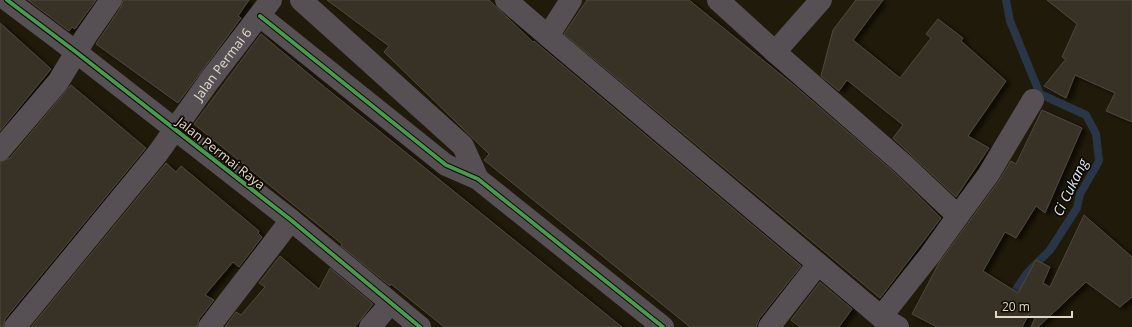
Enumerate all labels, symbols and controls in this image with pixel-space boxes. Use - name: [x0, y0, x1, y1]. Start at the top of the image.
- street label: Jalan Permai 6: [188, 24, 256, 106]
- street label: Jalan Permai Raya: [171, 111, 269, 193]
- water label: Ci Cukang: [1048, 154, 1092, 219]
- scale bar: [996, 293, 1072, 319]
- text: 20 m: [1002, 298, 1030, 315]

